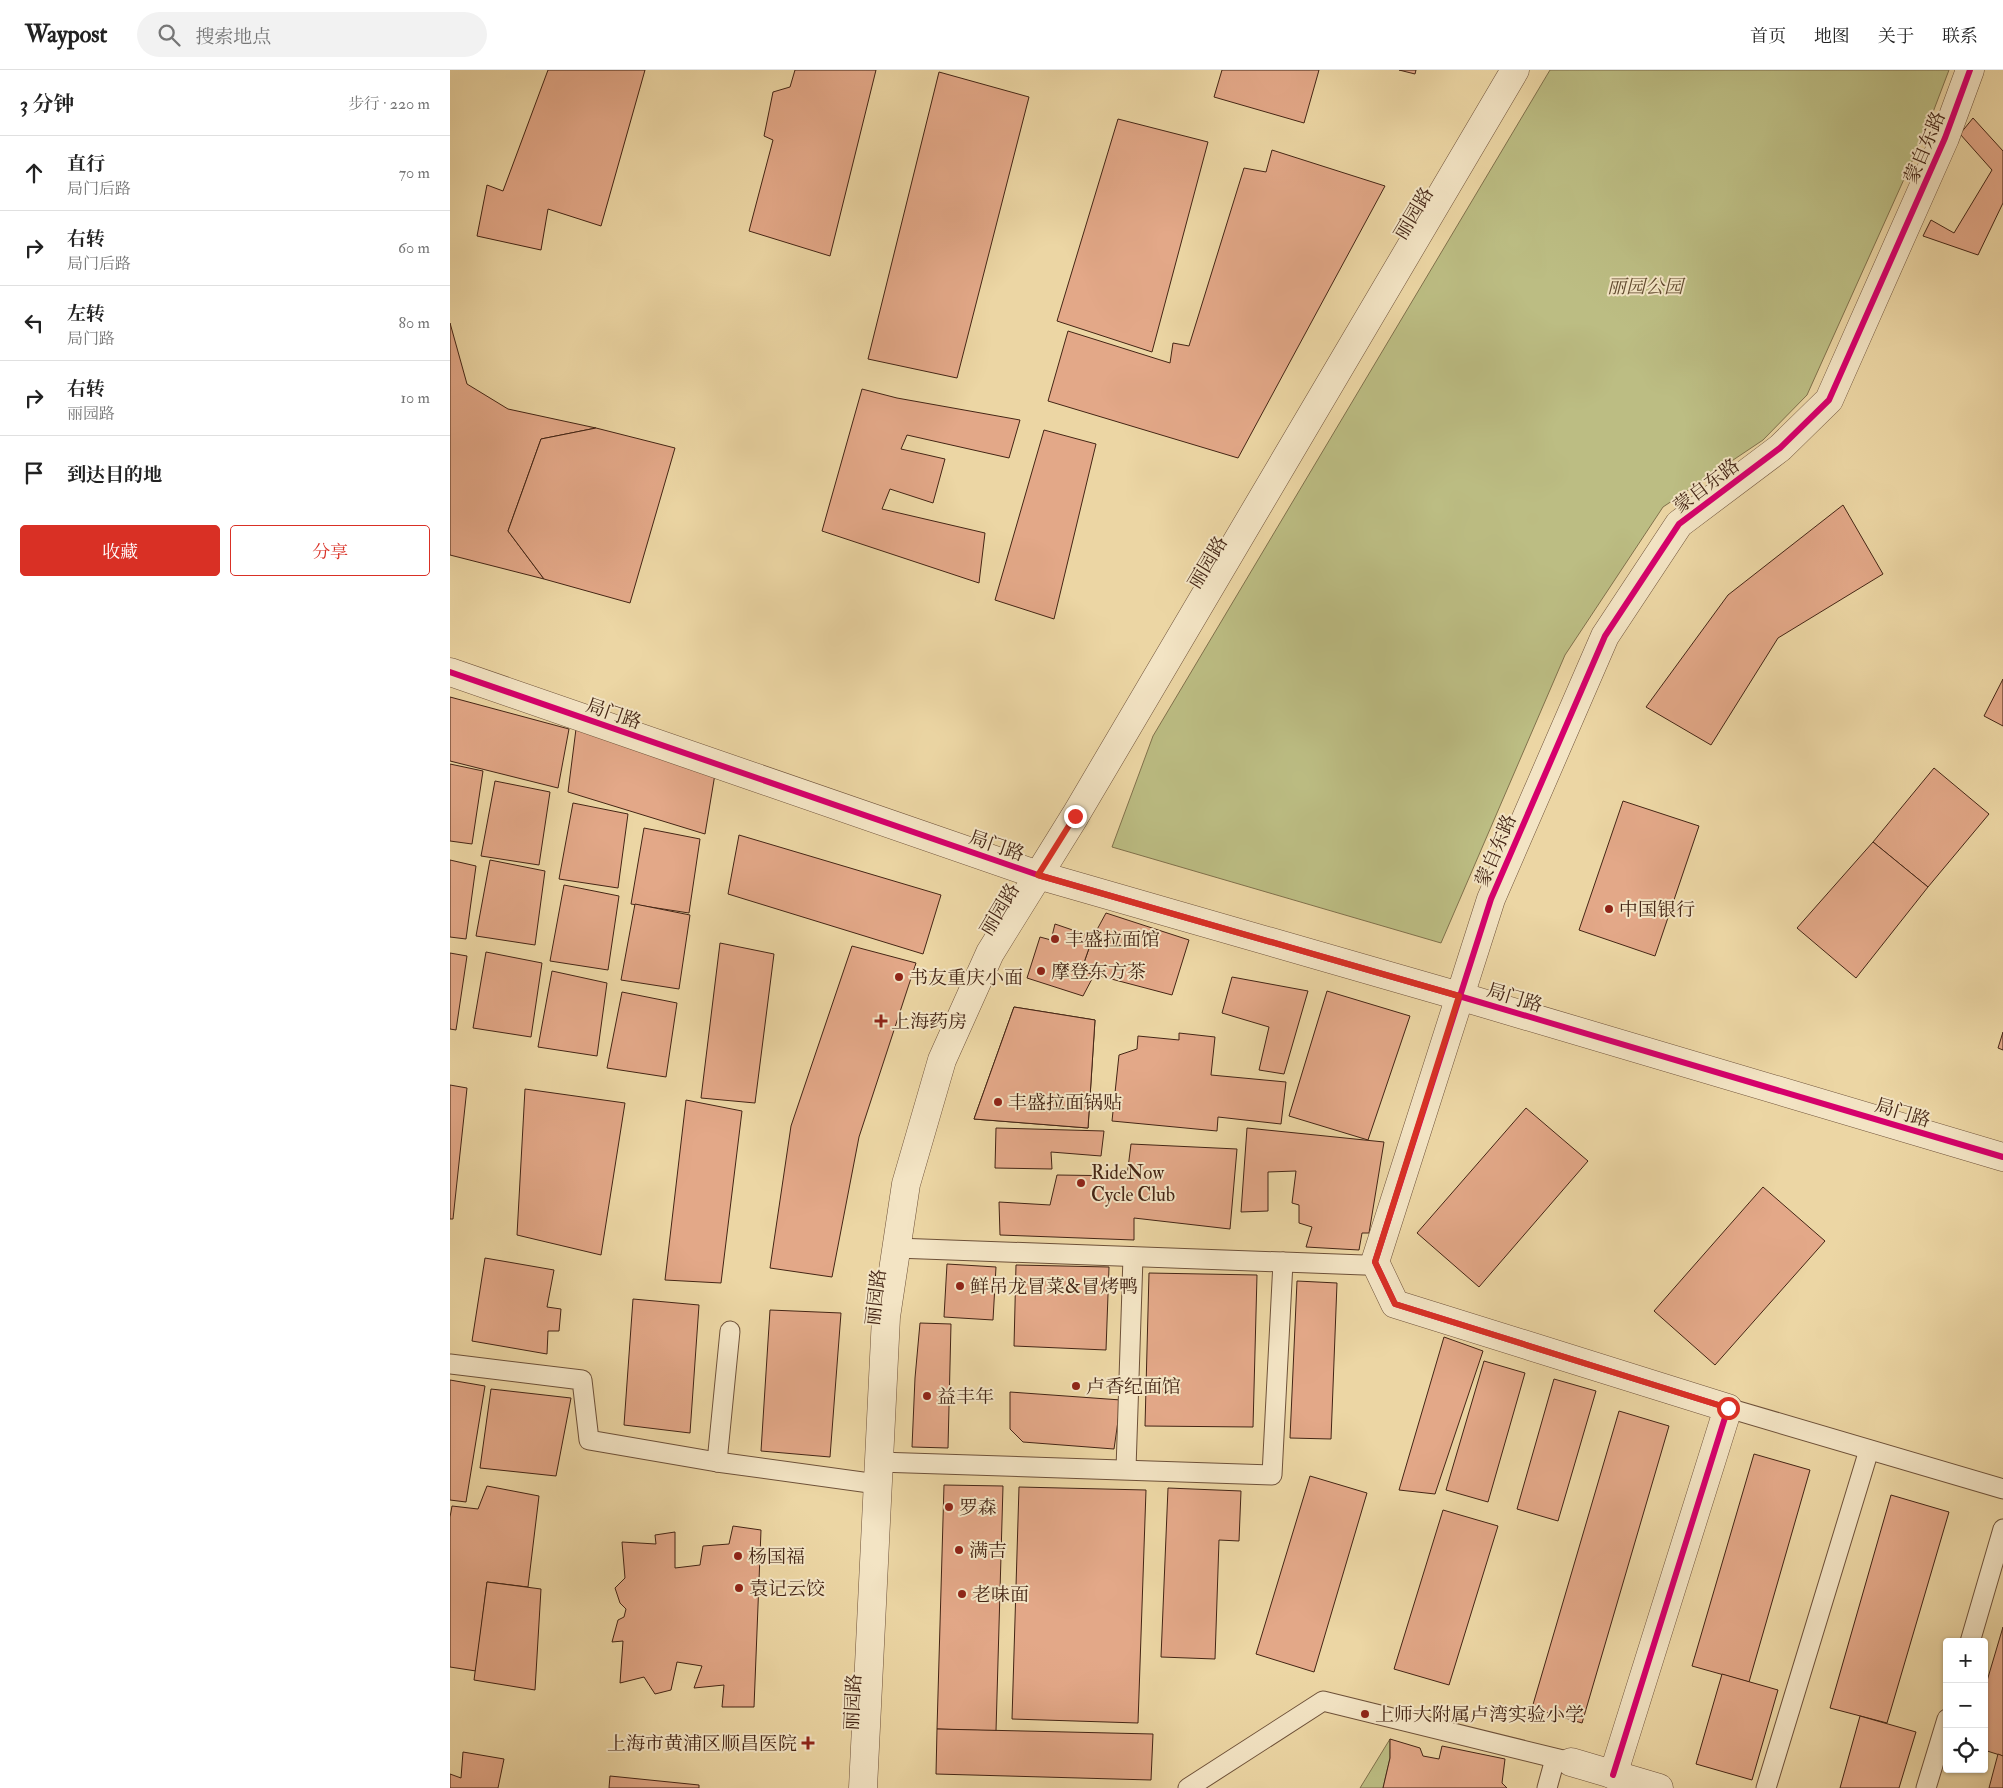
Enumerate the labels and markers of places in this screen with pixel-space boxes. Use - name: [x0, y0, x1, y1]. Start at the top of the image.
- place label: 中国银行: [1619, 898, 1695, 922]
- marker: 中国银行: [1603, 903, 1615, 915]
- place label: 丰盛拉面馆: [1065, 928, 1160, 952]
- marker: 丰盛拉面馆: [1049, 933, 1061, 945]
- place label: 摩登东方茶: [1051, 960, 1146, 984]
- marker: 摩登东方茶: [1035, 965, 1047, 977]
- place label: 书友重庆小面: [909, 966, 1023, 990]
- marker: 书友重庆小面: [893, 971, 905, 983]
- place label: 上海药房: [891, 1010, 967, 1034]
- marker: 上海药房: [875, 1015, 887, 1027]
- place label: 丰盛拉面锅贴: [1008, 1091, 1122, 1115]
- marker: 丰盛拉面锅贴: [992, 1096, 1004, 1108]
- place label: RideNow Cycle Club: [1091, 1161, 1175, 1207]
- marker: RideNow Cycle Club: [1075, 1177, 1087, 1189]
- place label: 鲜吊龙冒菜&冒烤鸭: [970, 1275, 1138, 1299]
- marker: 鲜吊龙冒菜&冒烤鸭: [954, 1280, 966, 1292]
- place label: 卢香纪面馆: [1086, 1375, 1181, 1399]
- marker: 卢香纪面馆: [1070, 1380, 1082, 1392]
- place label: 益丰年: [937, 1385, 994, 1409]
- marker: 益丰年: [921, 1390, 933, 1402]
- place label: 罗森: [959, 1496, 997, 1520]
- marker: 罗森: [943, 1501, 955, 1513]
- place label: 满吉: [969, 1539, 1007, 1563]
- marker: 满吉: [953, 1544, 965, 1556]
- place label: 杨国福: [748, 1545, 805, 1569]
- marker: 杨国福: [732, 1550, 744, 1562]
- place label: 袁记云饺: [749, 1577, 825, 1601]
- marker: 袁记云饺: [733, 1582, 745, 1594]
- place label: 老味面: [972, 1583, 1029, 1607]
- marker: 老味面: [956, 1588, 968, 1600]
- place label: 上师大附属卢湾实验小学: [1375, 1703, 1584, 1727]
- marker: 上师大附属卢湾实验小学: [1359, 1708, 1371, 1720]
- place label: 上海市黄浦区顺昌医院: [607, 1732, 797, 1756]
- marker: 上海市黄浦区顺昌医院: [801, 1736, 815, 1750]

